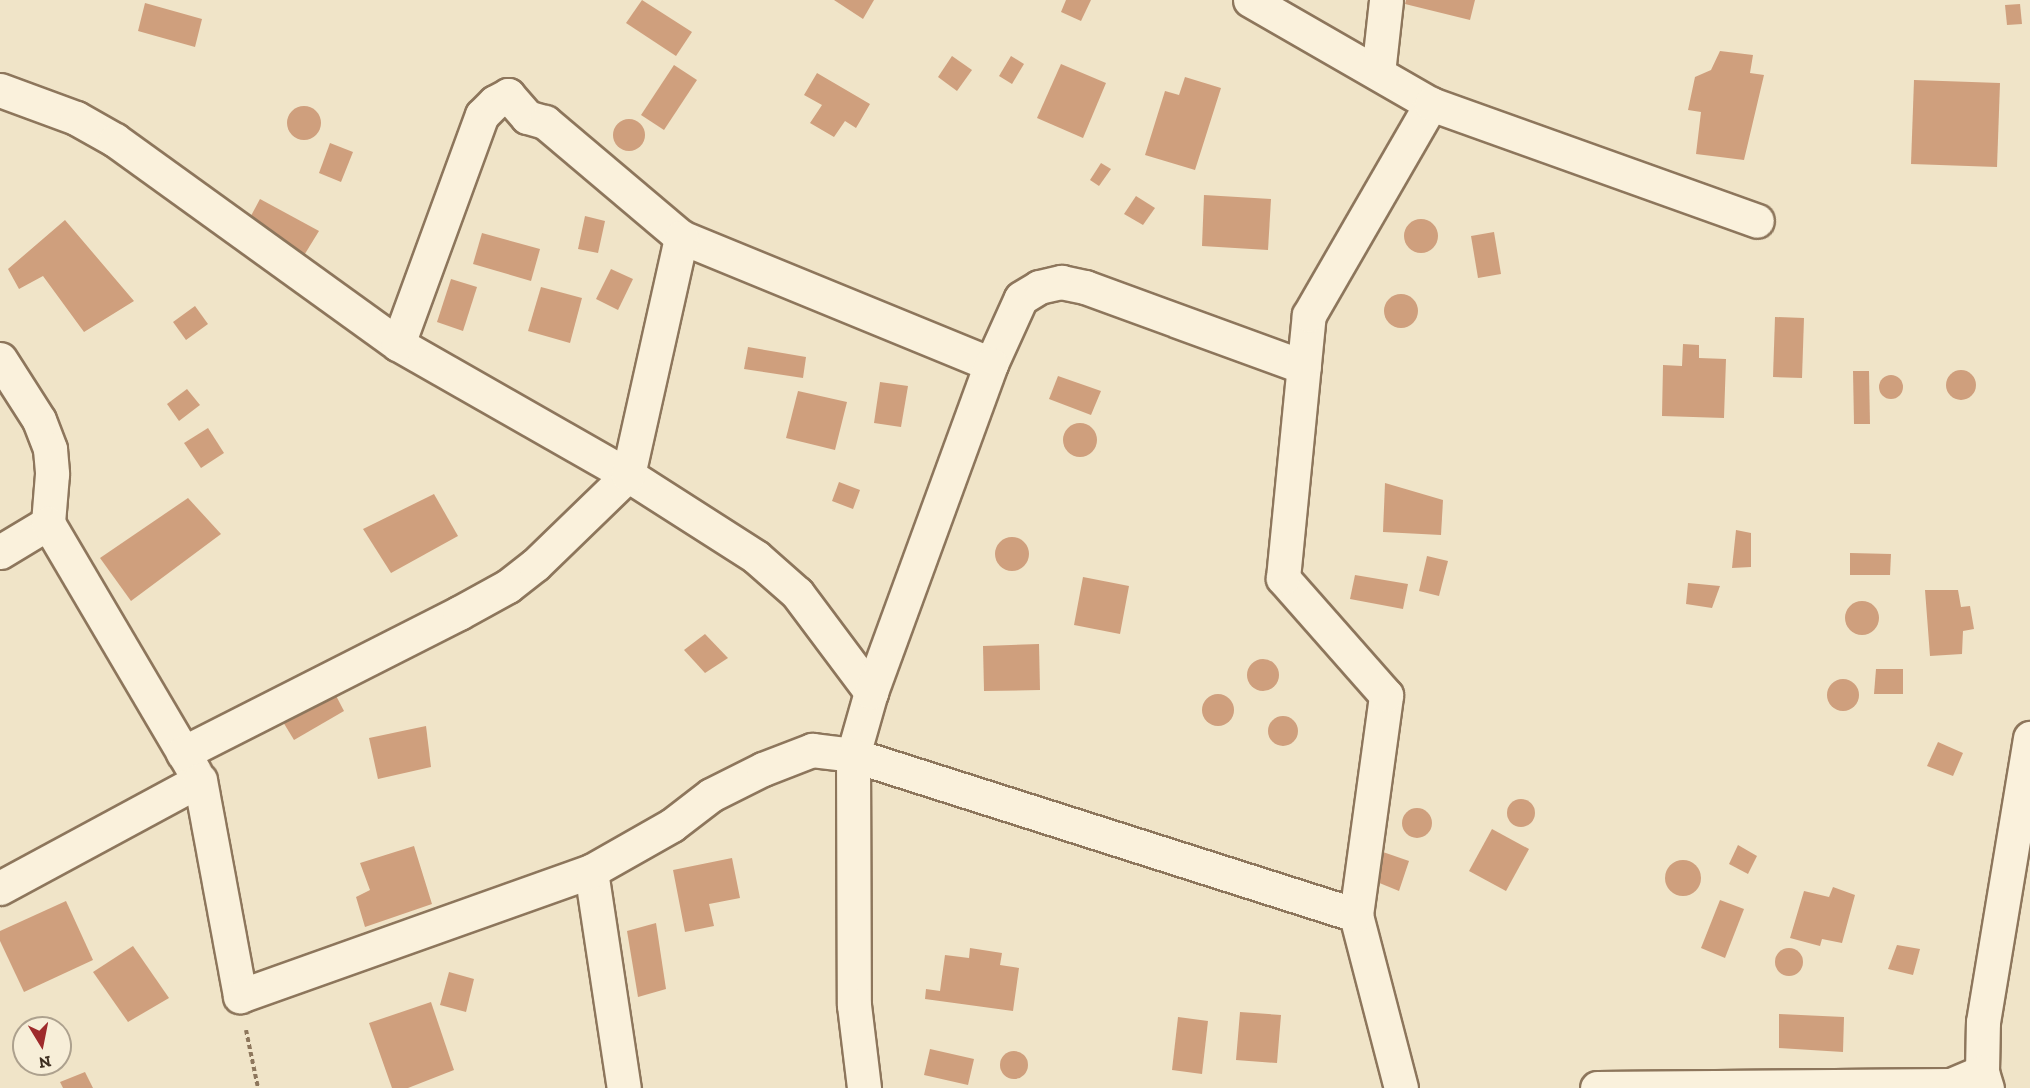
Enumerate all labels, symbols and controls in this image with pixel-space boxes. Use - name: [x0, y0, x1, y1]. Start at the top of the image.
- north arrow: [12, 1016, 72, 1076]
- text: N: [37, 1052, 53, 1073]

